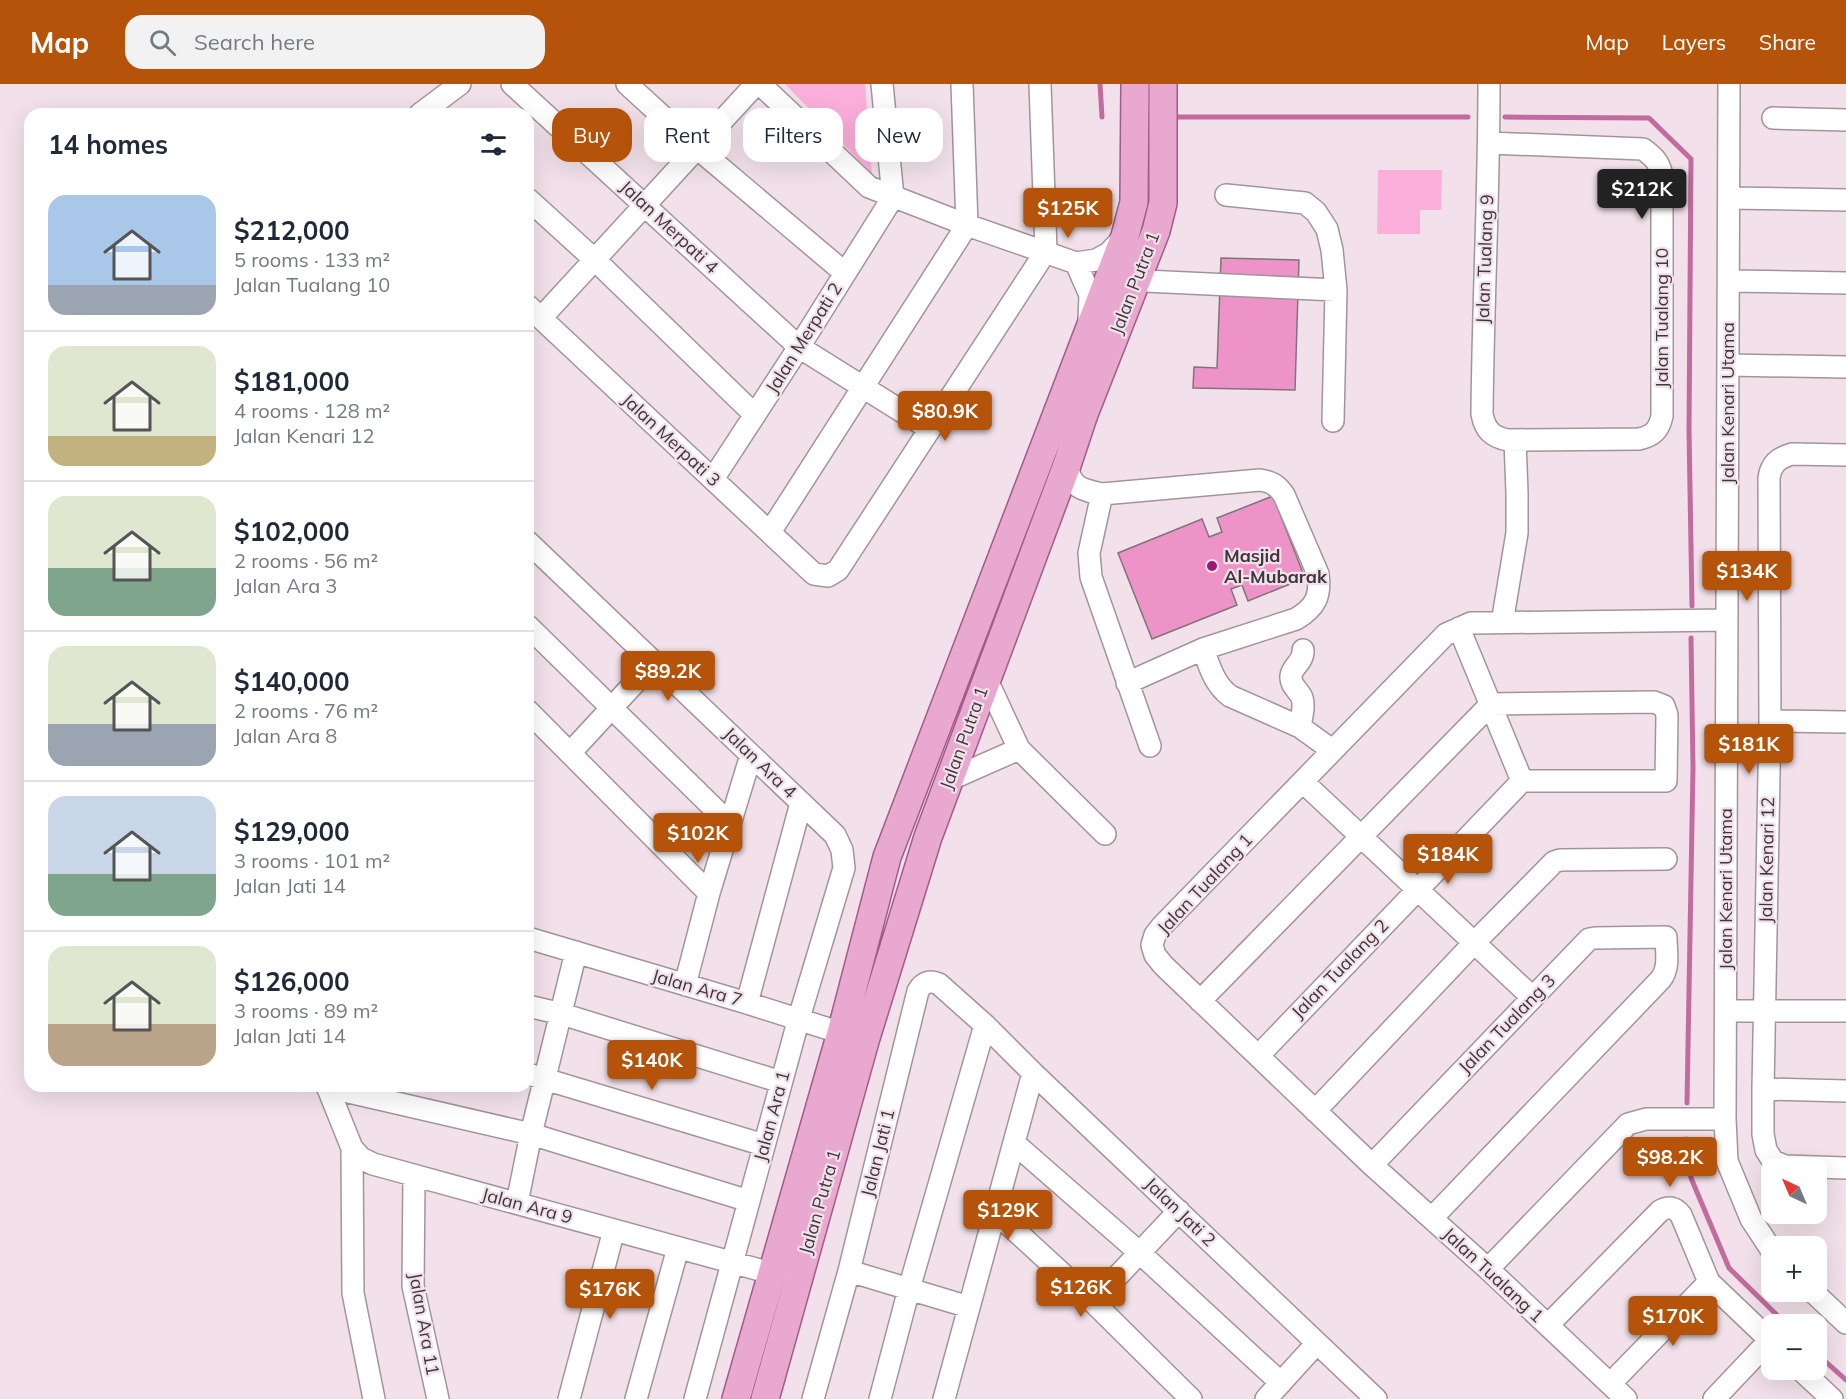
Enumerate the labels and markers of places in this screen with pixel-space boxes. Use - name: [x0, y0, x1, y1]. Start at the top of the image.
- pin: $212K: [1600, 169, 1684, 220]
- pin: $125K: [1026, 188, 1110, 239]
- pin: $80.9K: [896, 391, 994, 442]
- place label: Masjid Al-Mubarak: [1224, 544, 1328, 588]
- pin: $134K: [1705, 551, 1789, 602]
- marker: Masjid Al-Mubarak: [1205, 559, 1219, 573]
- pin: $89.2K: [619, 651, 717, 702]
- pin: $181K: [1707, 724, 1791, 775]
- pin: $102K: [656, 813, 740, 864]
- pin: $184K: [1406, 834, 1490, 885]
- pin: $140K: [610, 1040, 694, 1091]
- pin: $98.2K: [1621, 1137, 1719, 1188]
- pin: $129K: [966, 1190, 1050, 1241]
- pin: $126K: [1039, 1267, 1123, 1318]
- pin: $176K: [568, 1269, 652, 1320]
- pin: $170K: [1631, 1296, 1715, 1347]

